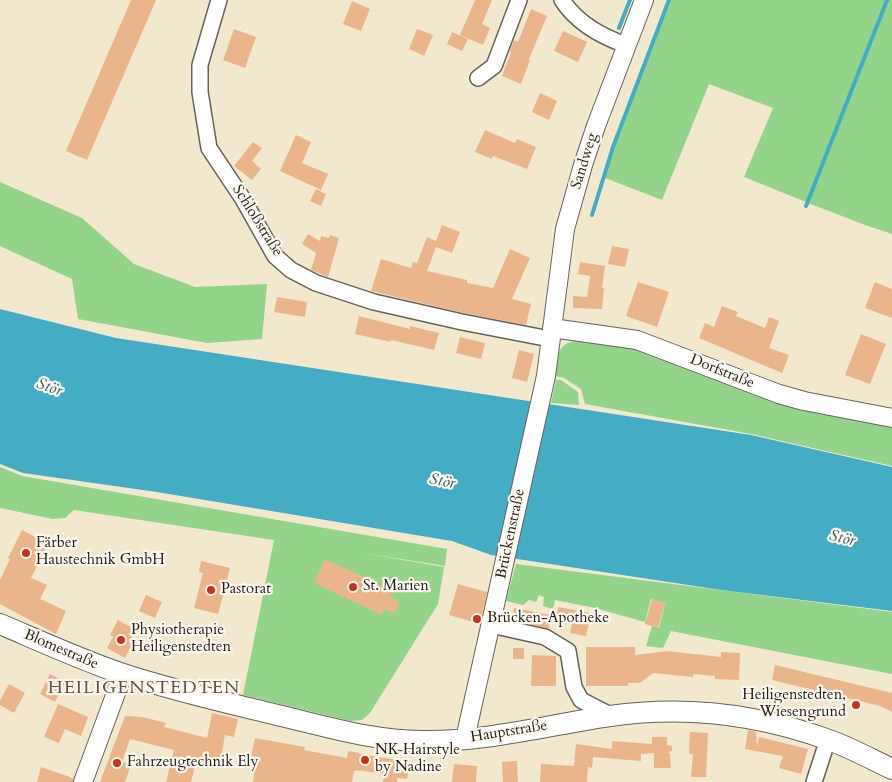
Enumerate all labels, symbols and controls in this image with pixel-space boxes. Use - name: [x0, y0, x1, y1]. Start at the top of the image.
- street label: Sandweg: [568, 131, 602, 191]
- street label: Schloßstraße: [228, 182, 286, 260]
- street label: Dorfstraße: [687, 351, 757, 393]
- water label: Stör: [34, 375, 64, 401]
- water label: Stör: [427, 470, 457, 494]
- street label: Brückenstraße: [493, 487, 529, 581]
- water label: Stör: [827, 527, 857, 551]
- place label: Färber Haustechnik GmbH: [36, 535, 165, 570]
- marker: Färber Haustechnik GmbH: [20, 547, 32, 559]
- place label: St. Marien: [363, 578, 429, 596]
- place label: Pastorat: [221, 581, 271, 599]
- marker: St. Marien: [347, 581, 359, 593]
- marker: Pastorat: [205, 584, 217, 596]
- place label: Brücken-Apotheke: [487, 610, 609, 628]
- marker: Brücken-Apotheke: [471, 613, 483, 625]
- place label: Physiotherapie Heiligenstedten: [131, 622, 231, 657]
- street label: Blomestraße: [21, 626, 101, 674]
- marker: Physiotherapie Heiligenstedten: [115, 634, 127, 646]
- district label: HEILIGENSTEDTEN: [46, 678, 242, 700]
- place label: Heiligenstedten, Wiesengrund: [742, 687, 846, 722]
- marker: Heiligenstedten, Wiesengrund: [850, 699, 862, 711]
- street label: Hauptstraße: [469, 717, 549, 747]
- place label: NK Hairstyle by Nadine: [375, 742, 460, 777]
- place label: Fahrzeugtechnik Ely: [127, 754, 258, 772]
- marker: NK Hairstyle by Nadine: [359, 754, 371, 766]
- marker: Fahrzeugtechnik Ely: [111, 757, 123, 769]

